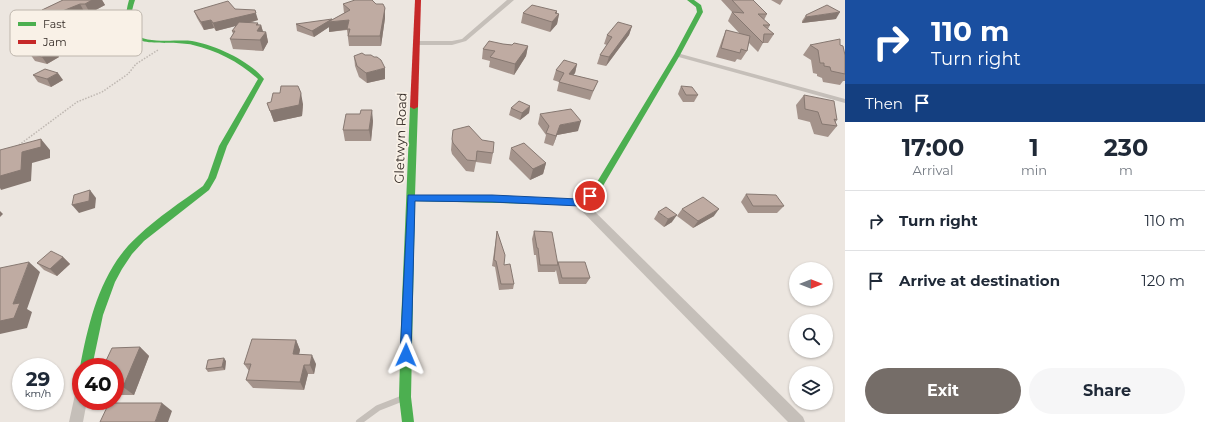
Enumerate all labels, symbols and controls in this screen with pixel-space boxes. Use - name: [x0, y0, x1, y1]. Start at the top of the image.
- legend: [10, 10, 142, 56]
- text: 110 m: [931, 14, 1009, 48]
- icon: right: [865, 16, 917, 68]
- text: Fast: [43, 17, 67, 31]
- text: Jam: [42, 35, 67, 49]
- text: Turn right: [931, 48, 1021, 70]
- street label: Gletwyn Road: [390, 92, 410, 184]
- icon: arrive: [911, 92, 933, 114]
- text: Then: [865, 94, 903, 113]
- text: 17:00: [902, 133, 964, 162]
- text: 1: [1029, 133, 1039, 162]
- text: 230: [1104, 133, 1148, 162]
- text: Arrival: [912, 162, 953, 178]
- text: min: [1021, 162, 1047, 178]
- text: m: [1119, 162, 1133, 178]
- pin: [573, 179, 607, 213]
- icon: arrive: [579, 185, 601, 207]
- icon: right: [865, 210, 887, 232]
- text: Turn right: [899, 211, 978, 230]
- text: 110 m: [1144, 211, 1185, 230]
- north arrow: [789, 262, 833, 306]
- map controls: [789, 262, 833, 410]
- icon: arrive: [865, 270, 887, 292]
- text: Arrive at destination: [899, 271, 1060, 290]
- text: 120 m: [1141, 271, 1185, 290]
- button: search: [789, 314, 833, 358]
- position arrow: [385, 334, 427, 376]
- speed limit sign: 40: [72, 358, 124, 410]
- button: layers: [789, 366, 833, 410]
- text: 29: [26, 367, 50, 391]
- button: Exit: [865, 368, 1021, 414]
- button: Share: [1029, 368, 1185, 414]
- text: km/h: [25, 387, 51, 400]

